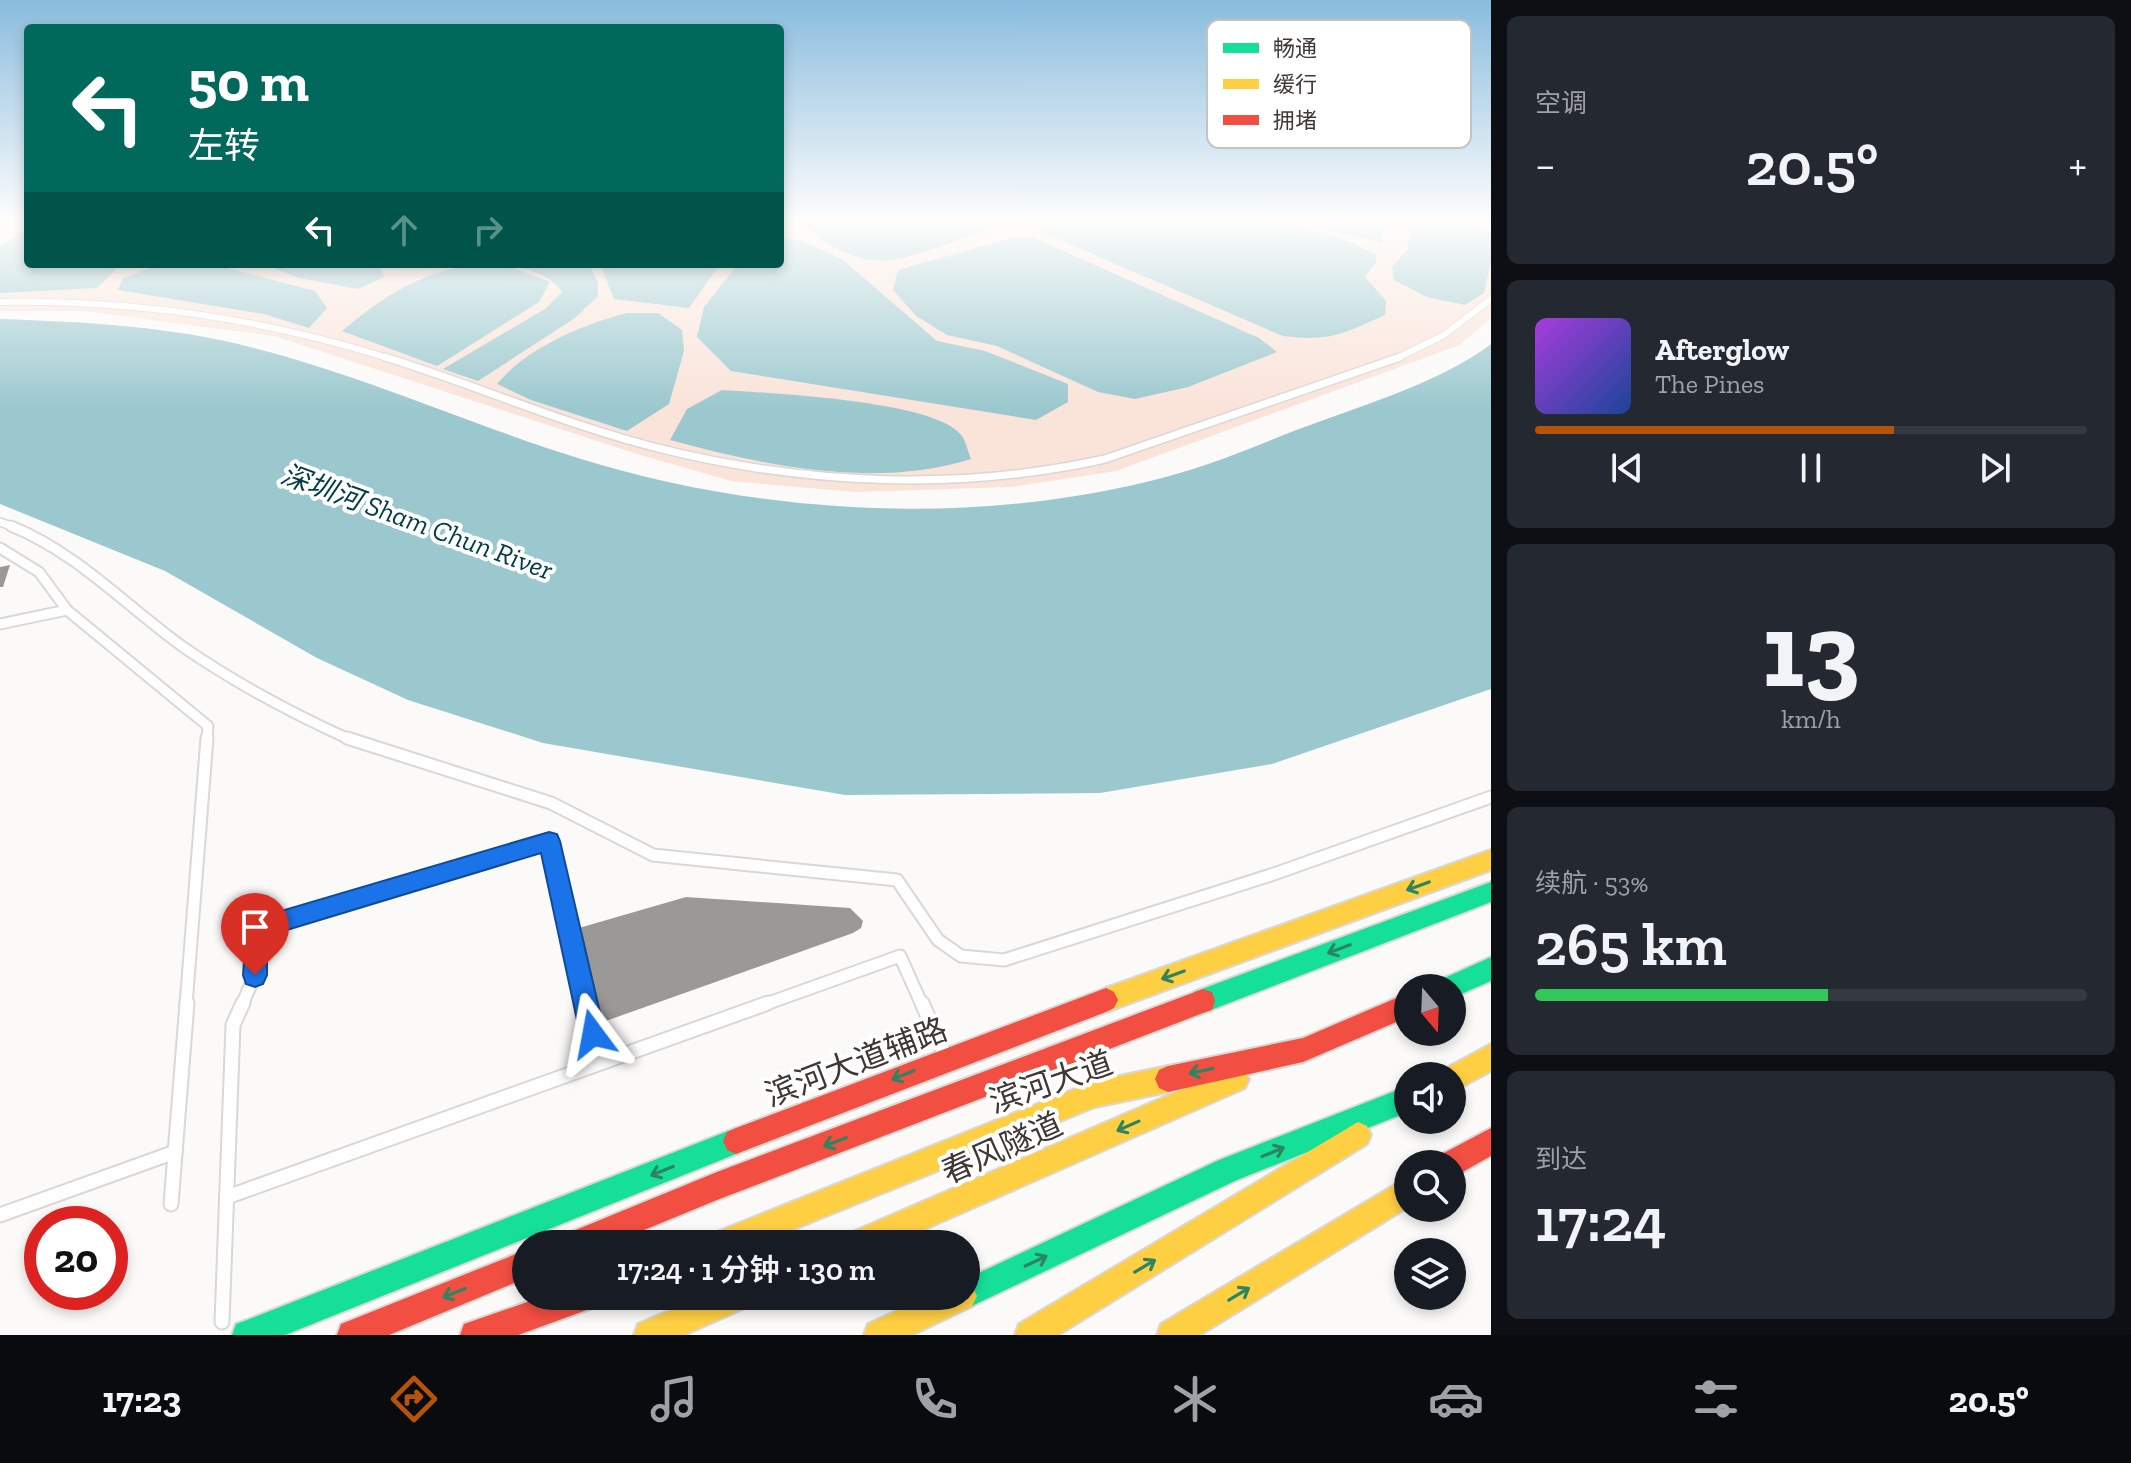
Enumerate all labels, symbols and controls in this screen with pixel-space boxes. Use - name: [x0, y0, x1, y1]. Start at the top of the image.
- legend: [1207, 20, 1471, 148]
- text: 畅通: [1273, 35, 1317, 62]
- text: 50 m: [188, 48, 309, 115]
- icon: left: [56, 56, 160, 160]
- text: 缓行: [1273, 71, 1317, 98]
- text: 空调: [1535, 87, 1587, 119]
- text: 拥堵: [1273, 107, 1317, 134]
- text: 左转: [188, 124, 260, 167]
- text: 20.5°: [1745, 128, 1879, 200]
- text: −: [1535, 138, 1556, 191]
- text: +: [2068, 138, 2087, 191]
- icon: left: [298, 208, 342, 252]
- icon: ahead: [382, 208, 426, 252]
- icon: right: [466, 208, 510, 252]
- text: Afterglow: [1655, 332, 1789, 368]
- text: The Pines: [1655, 368, 1765, 400]
- icon: previous: [1605, 446, 1649, 490]
- icon: pause: [1789, 446, 1833, 490]
- icon: next: [1973, 446, 2017, 490]
- water label: 深圳河 Sham Chun River: [277, 457, 558, 587]
- text: 13: [1762, 588, 1860, 713]
- text: km/h: [1781, 703, 1841, 735]
- text: 续航 · 53%: [1535, 867, 1648, 899]
- one-way arrow: [1406, 880, 1431, 895]
- pin: [221, 893, 289, 975]
- icon: arrive: [233, 905, 277, 949]
- text: 265 km: [1535, 908, 1727, 980]
- one-way arrow: [1327, 943, 1352, 957]
- one-way arrow: [1161, 969, 1186, 984]
- north arrow: [1394, 974, 1466, 1046]
- map controls: [1394, 974, 1466, 1310]
- position arrow: [551, 992, 635, 1076]
- street label: 滨河大道辅路: [760, 1010, 952, 1114]
- street label: 滨河大道: [984, 1043, 1118, 1121]
- button: sound: [1394, 1062, 1466, 1134]
- one-way arrow: [1189, 1065, 1215, 1080]
- one-way arrow: [891, 1069, 916, 1084]
- street label: 春风隧道: [936, 1105, 1068, 1191]
- one-way arrow: [1117, 1120, 1141, 1135]
- one-way arrow: [823, 1136, 848, 1150]
- text: 到达: [1535, 1143, 1587, 1175]
- one-way arrow: [1260, 1144, 1285, 1158]
- button: search: [1394, 1150, 1466, 1222]
- one-way arrow: [650, 1165, 675, 1179]
- text: 17:24: [1535, 1184, 1666, 1256]
- speed limit sign: 20: [24, 1206, 128, 1310]
- button: layers: [1394, 1238, 1466, 1310]
- text: 17:24 · 1 分钟 · 130 m: [617, 1252, 875, 1288]
- one-way arrow: [1024, 1253, 1048, 1268]
- one-way arrow: [1133, 1258, 1156, 1274]
- one-way arrow: [1227, 1286, 1250, 1302]
- one-way arrow: [442, 1287, 467, 1302]
- icon: directions: [386, 1371, 442, 1427]
- icon: music: [646, 1371, 702, 1427]
- icon: phone: [907, 1371, 963, 1427]
- icon: climate: [1167, 1371, 1223, 1427]
- icon: car: [1428, 1371, 1484, 1427]
- icon: filters: [1688, 1371, 1744, 1427]
- text: 17:23: [102, 1378, 181, 1421]
- text: 20.5°: [1949, 1378, 2029, 1421]

